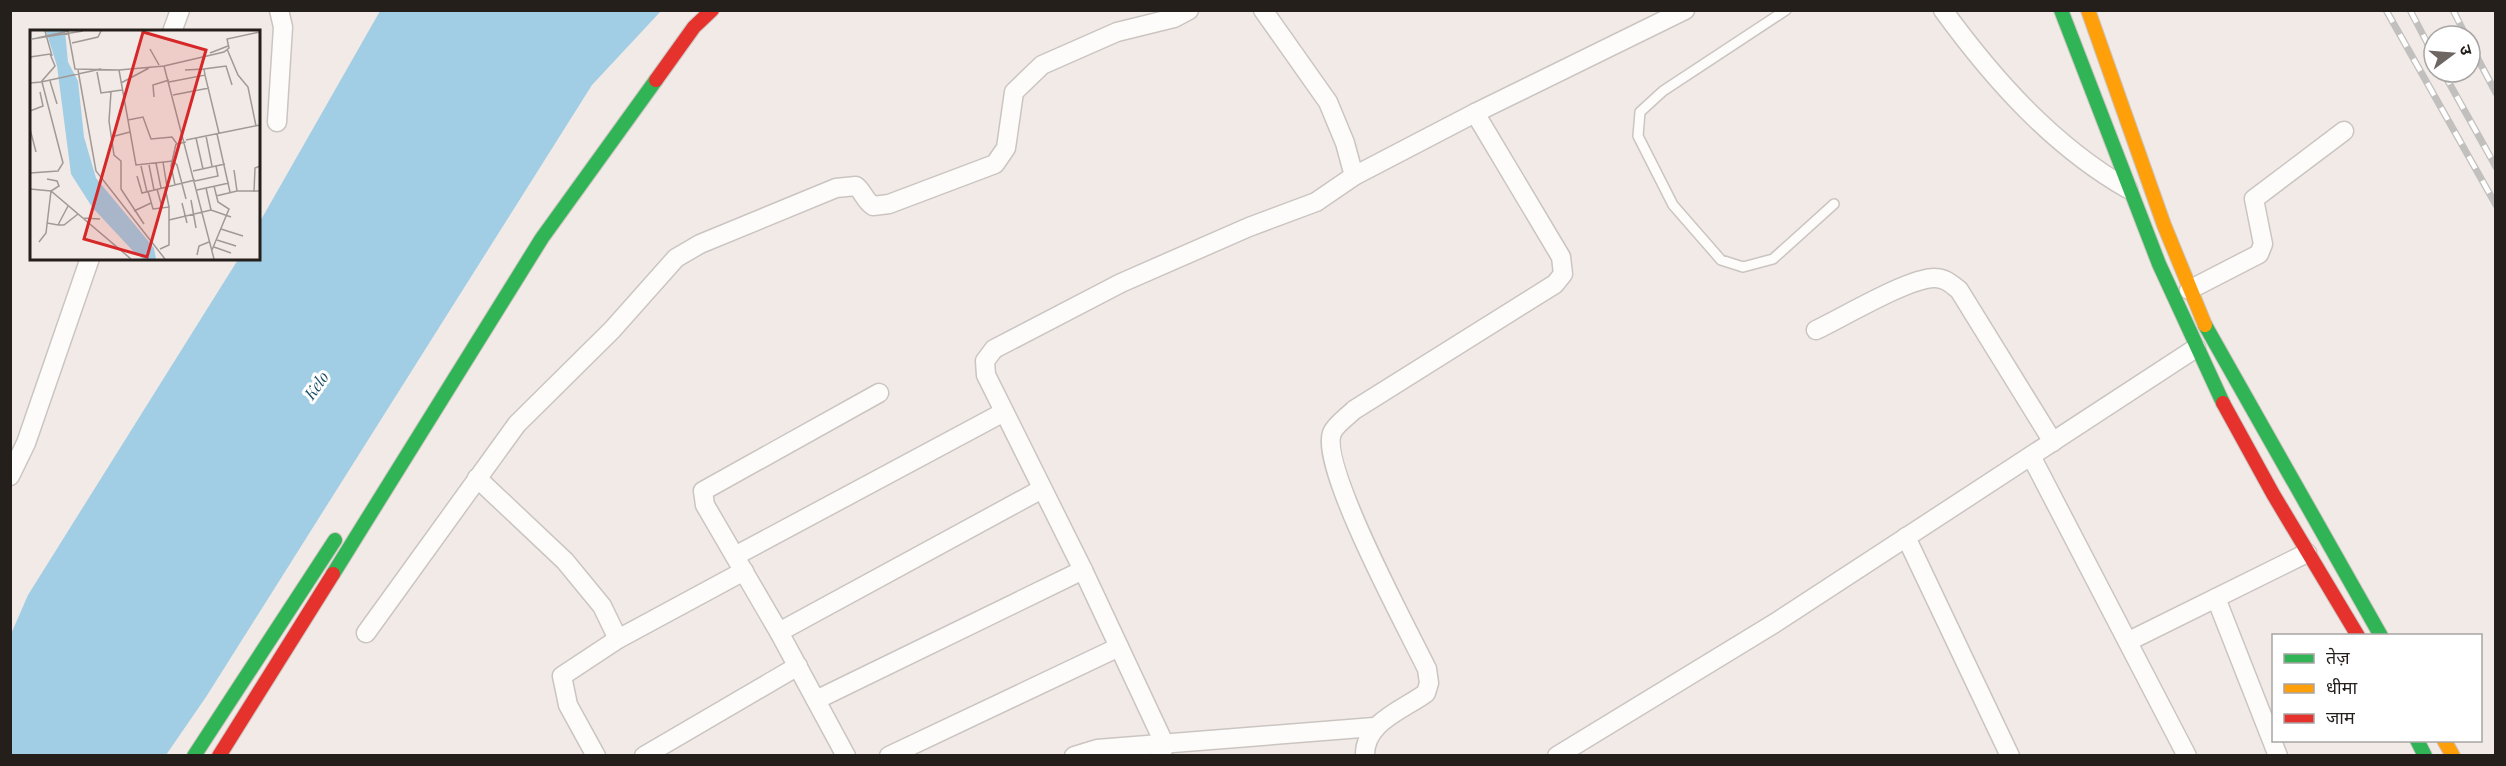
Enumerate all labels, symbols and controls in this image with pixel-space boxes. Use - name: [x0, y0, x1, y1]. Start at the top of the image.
- north arrow: [2422, 24, 2482, 84]
- inset map: [30, 30, 260, 260]
- text: उ: [2456, 42, 2478, 58]
- water label: Kelo: [298, 367, 333, 404]
- legend: [2272, 634, 2482, 742]
- text: तेज़: [2326, 645, 2350, 669]
- text: धीमा: [2326, 675, 2357, 699]
- text: जाम: [2326, 705, 2356, 729]

